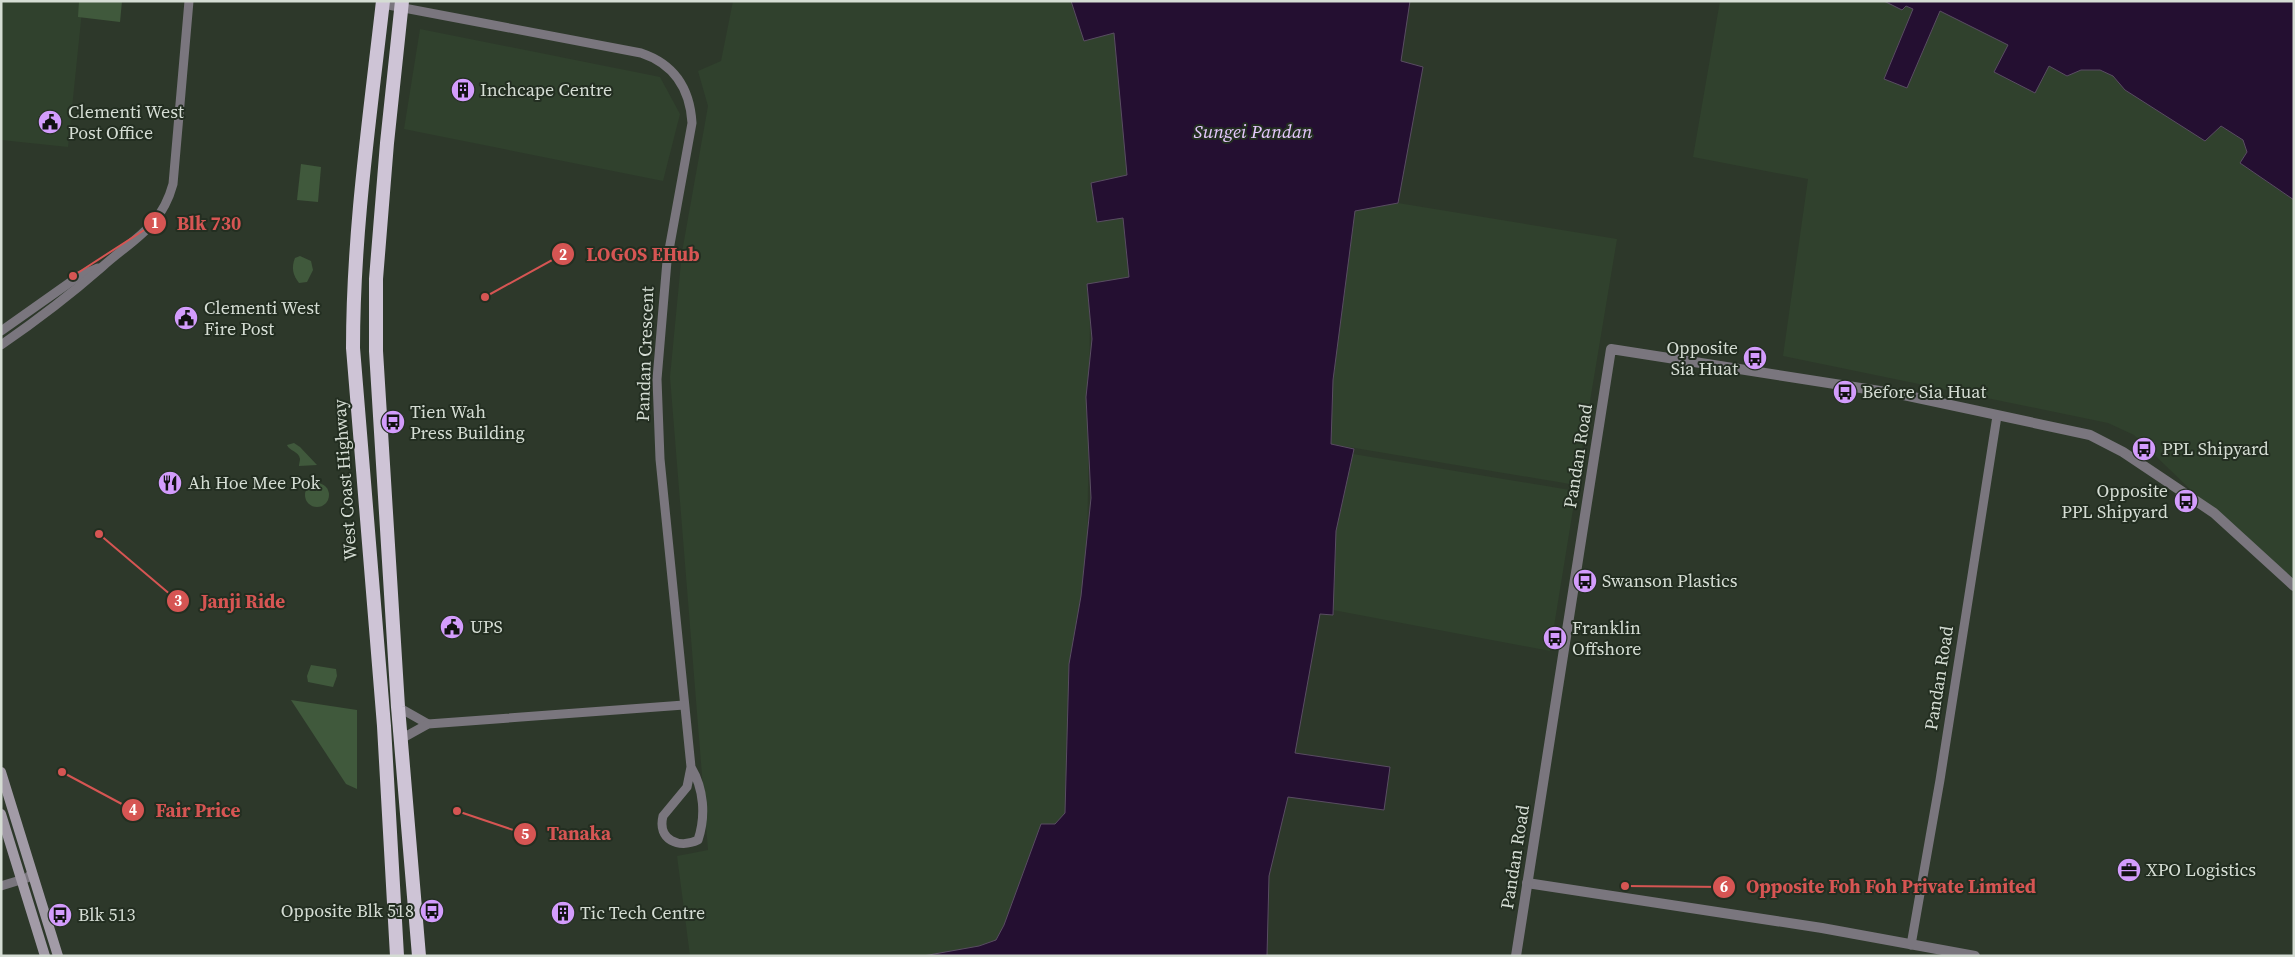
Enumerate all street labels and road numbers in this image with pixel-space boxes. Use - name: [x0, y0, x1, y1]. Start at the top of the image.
- street label: Pandan Crescent: [630, 286, 659, 422]
- street label: West Coast Highway: [326, 398, 363, 562]
- street label: Pandan Road: [1557, 402, 1598, 510]
- street label: Pandan Road: [1918, 624, 1959, 732]
- street label: Pandan Road: [1494, 803, 1535, 911]

